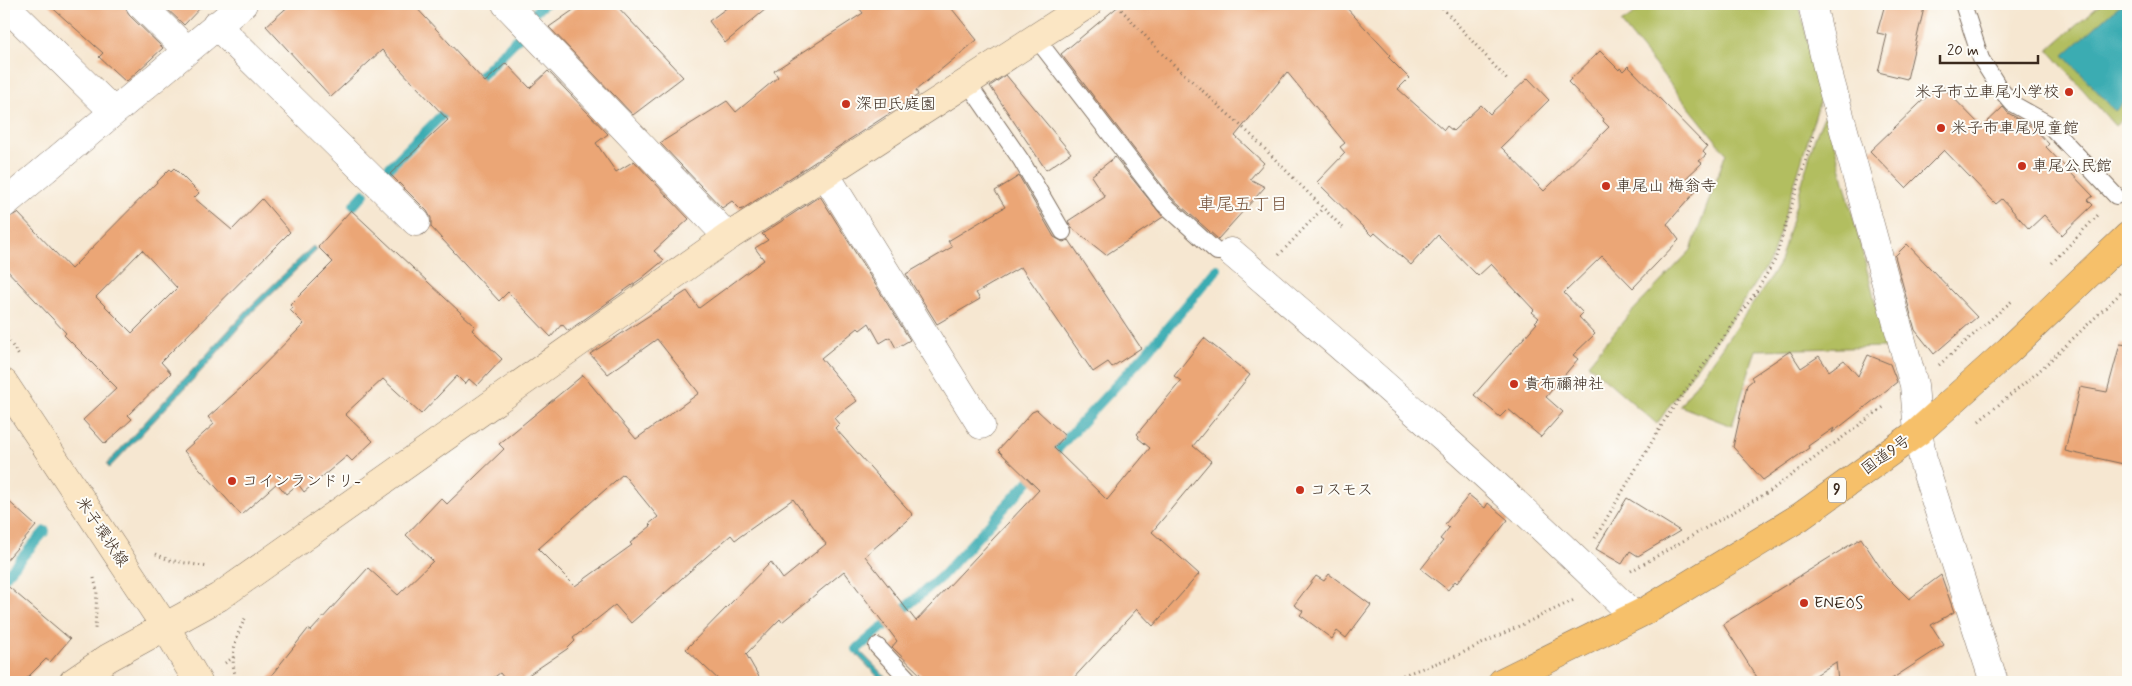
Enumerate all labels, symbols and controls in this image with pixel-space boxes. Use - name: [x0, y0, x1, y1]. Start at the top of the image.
- scale bar: [1940, 32, 2037, 64]
- text: 20 m: [1947, 41, 1979, 61]
- place label: 米子市立車尾小学校: [1915, 82, 2059, 103]
- marker: 米子市立車尾小学校: [2063, 86, 2075, 98]
- place label: 深田氏庭園: [856, 94, 936, 115]
- marker: 深田氏庭園: [840, 98, 852, 110]
- place label: 米子市車尾児童館: [1951, 118, 2079, 139]
- marker: 米子市車尾児童館: [1935, 122, 1947, 134]
- place label: 車尾公民館: [2032, 156, 2112, 177]
- marker: 車尾公民館: [2016, 160, 2028, 172]
- place label: 車尾山 梅翁寺: [1616, 176, 1716, 197]
- marker: 車尾山 梅翁寺: [1600, 180, 1612, 192]
- district label: 車尾五丁目: [1198, 193, 1288, 217]
- place label: 貴布禰神社: [1524, 374, 1604, 395]
- marker: 貴布禰神社: [1508, 378, 1520, 390]
- street label: 国道9号: [1857, 430, 1915, 480]
- place label: コインランドリ-: [242, 471, 361, 492]
- marker: コインランドリ-: [226, 475, 238, 487]
- road number: 9: [1828, 478, 1846, 502]
- place label: コスモス: [1310, 480, 1373, 501]
- marker: コスモス: [1294, 484, 1306, 496]
- street label: 米子環状線: [71, 493, 133, 571]
- place label: ENEOS: [1814, 593, 1863, 614]
- marker: ENEOS: [1798, 597, 1810, 609]

